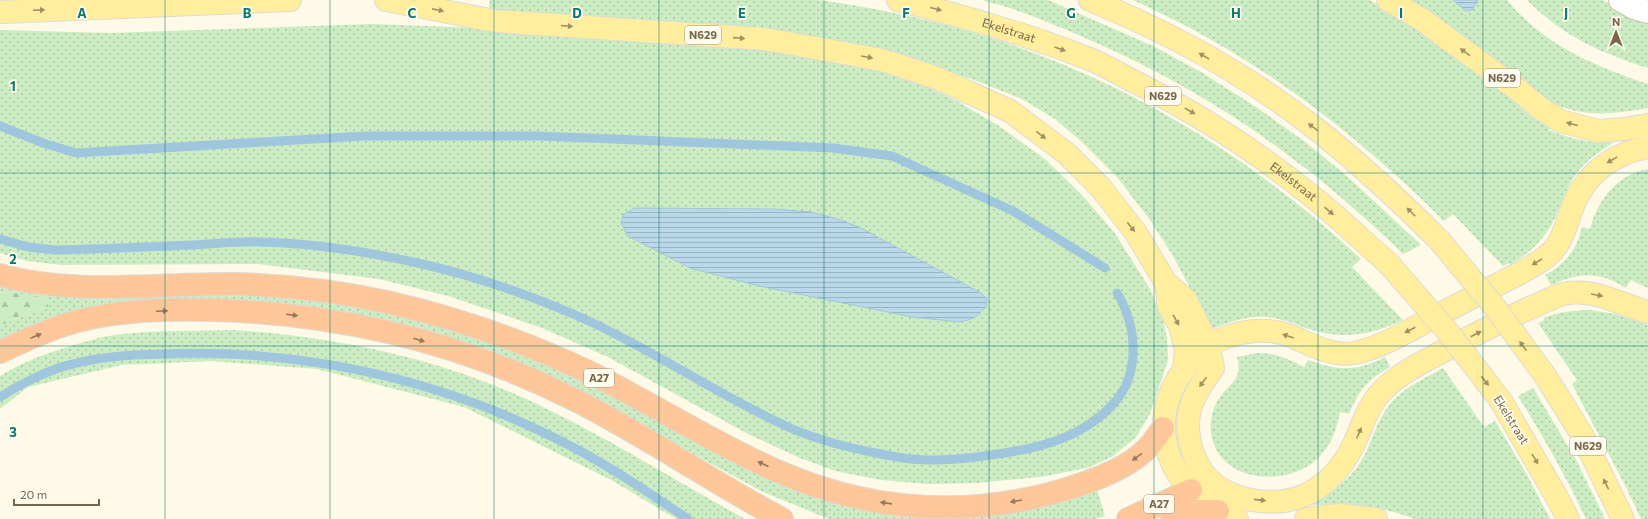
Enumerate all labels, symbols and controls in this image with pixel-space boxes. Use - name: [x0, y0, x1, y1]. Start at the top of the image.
- text: A: [77, 5, 87, 21]
- text: B: [243, 5, 252, 21]
- text: C: [408, 5, 417, 21]
- text: D: [572, 5, 582, 21]
- text: E: [738, 5, 746, 21]
- text: F: [902, 5, 910, 21]
- text: G: [1066, 5, 1076, 21]
- text: H: [1231, 5, 1241, 21]
- text: I: [1399, 5, 1403, 21]
- text: J: [1564, 5, 1568, 21]
- one-way arrow: [33, 7, 45, 14]
- one-way arrow: [432, 7, 444, 13]
- one-way arrow: [930, 7, 942, 13]
- north arrow: [1596, 12, 1636, 52]
- street label: Ekelstraat: [981, 15, 1038, 45]
- text: N: [1612, 15, 1620, 28]
- one-way arrow: [561, 22, 573, 29]
- road number: N629: [685, 26, 721, 44]
- one-way arrow: [733, 34, 745, 41]
- one-way arrow: [1055, 46, 1067, 52]
- one-way arrow: [1460, 48, 1471, 56]
- one-way arrow: [1198, 52, 1210, 59]
- one-way arrow: [861, 54, 873, 60]
- road number: N629: [1484, 69, 1520, 87]
- text: 1: [10, 78, 16, 94]
- road number: N629: [1145, 87, 1181, 105]
- one-way arrow: [1184, 108, 1196, 114]
- one-way arrow: [1566, 121, 1578, 127]
- one-way arrow: [1308, 123, 1318, 131]
- one-way arrow: [1036, 130, 1047, 139]
- one-way arrow: [1606, 156, 1618, 163]
- street label: Ekelstraat: [1268, 159, 1320, 204]
- one-way arrow: [1324, 207, 1334, 216]
- one-way arrow: [1406, 207, 1416, 217]
- one-way arrow: [1127, 222, 1136, 233]
- text: 2: [9, 251, 17, 267]
- one-way arrow: [1531, 259, 1543, 266]
- one-way arrow: [1591, 292, 1603, 298]
- one-way arrow: [156, 307, 168, 314]
- one-way arrow: [286, 312, 298, 318]
- one-way arrow: [1173, 314, 1180, 325]
- one-way arrow: [1404, 326, 1416, 333]
- one-way arrow: [1470, 331, 1482, 337]
- one-way arrow: [1282, 332, 1294, 338]
- one-way arrow: [30, 333, 42, 339]
- one-way arrow: [414, 337, 426, 343]
- one-way arrow: [1519, 341, 1527, 351]
- road number: A27: [584, 369, 614, 387]
- one-way arrow: [1481, 375, 1489, 386]
- one-way arrow: [1199, 377, 1207, 388]
- street label: Ekelstraat: [1491, 392, 1532, 447]
- text: 3: [9, 424, 17, 440]
- one-way arrow: [1356, 426, 1362, 438]
- road number: N629: [1570, 437, 1606, 455]
- one-way arrow: [1132, 453, 1142, 461]
- one-way arrow: [1531, 453, 1538, 465]
- one-way arrow: [757, 461, 769, 467]
- one-way arrow: [1603, 478, 1609, 490]
- scale bar: [14, 481, 99, 507]
- text: 20 m: [20, 487, 47, 501]
- road number: A27: [1144, 495, 1174, 513]
- one-way arrow: [1254, 497, 1266, 504]
- one-way arrow: [1010, 498, 1022, 504]
- one-way arrow: [880, 500, 893, 507]

